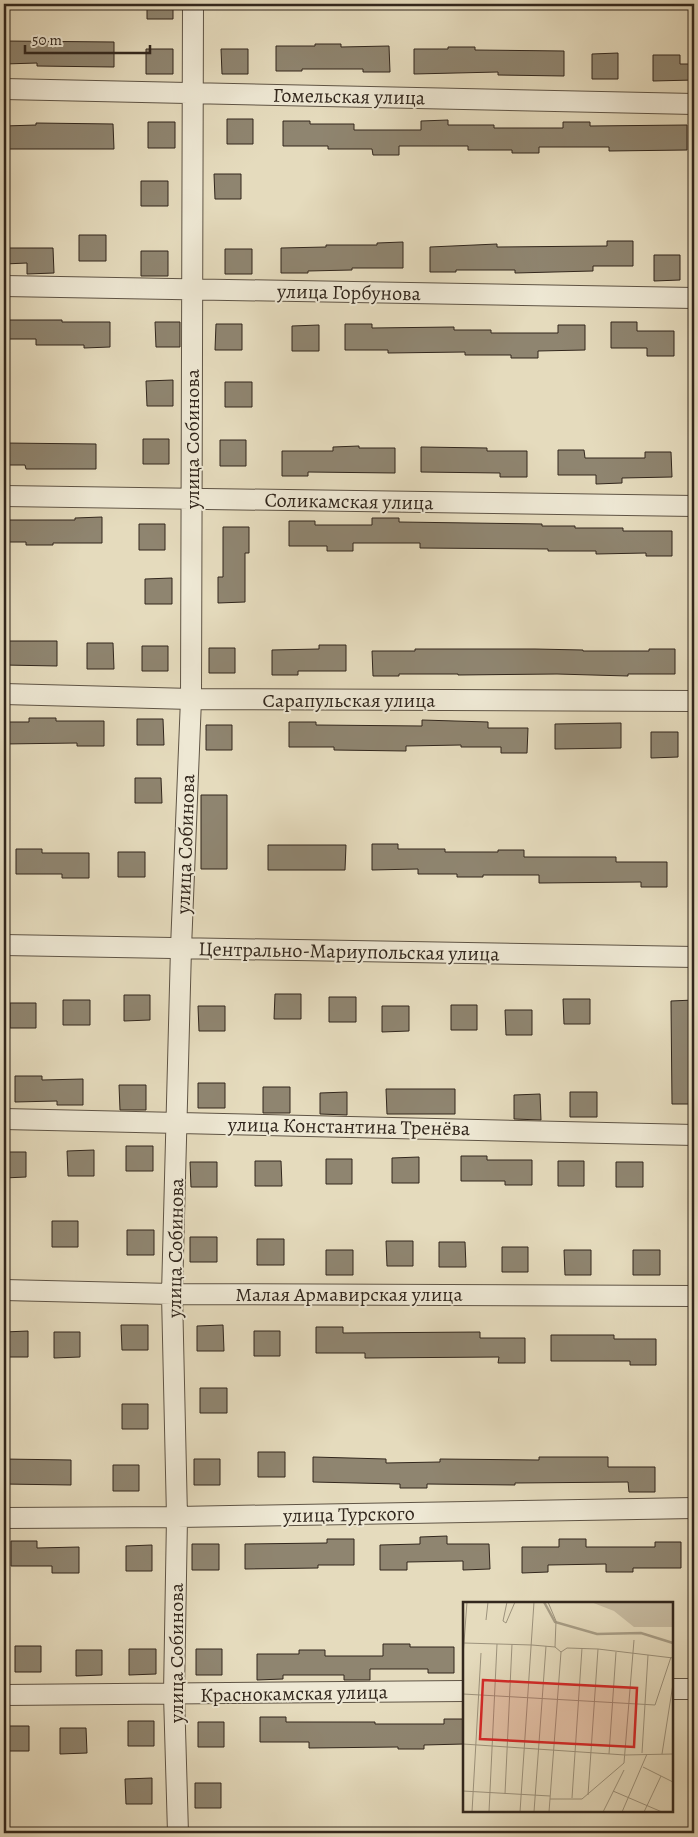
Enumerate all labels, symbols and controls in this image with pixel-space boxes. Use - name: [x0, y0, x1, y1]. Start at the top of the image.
- scale bar: [25, 22, 150, 54]
- text: 50 m: [32, 30, 62, 50]
- street label: Гомельская улица: [273, 82, 426, 111]
- street label: улица Горбунова: [276, 278, 422, 307]
- street label: улица Собинова: [179, 368, 206, 510]
- street label: Соликамская улица: [264, 487, 435, 516]
- street label: Сарапульская улица: [262, 687, 436, 714]
- street label: улица Собинова: [170, 773, 201, 915]
- street label: Центрально-Мариупольская улица: [198, 935, 500, 968]
- street label: улица Константина Тренёва: [227, 1111, 471, 1142]
- street label: улица Собинова: [161, 1177, 190, 1319]
- street label: Малая Армавирская улица: [235, 1281, 463, 1308]
- street label: улица Турского: [282, 1500, 415, 1529]
- street label: улица Собинова: [163, 1582, 190, 1724]
- inset map: [463, 1602, 673, 1812]
- street label: Краснокамская улица: [200, 1678, 389, 1709]

